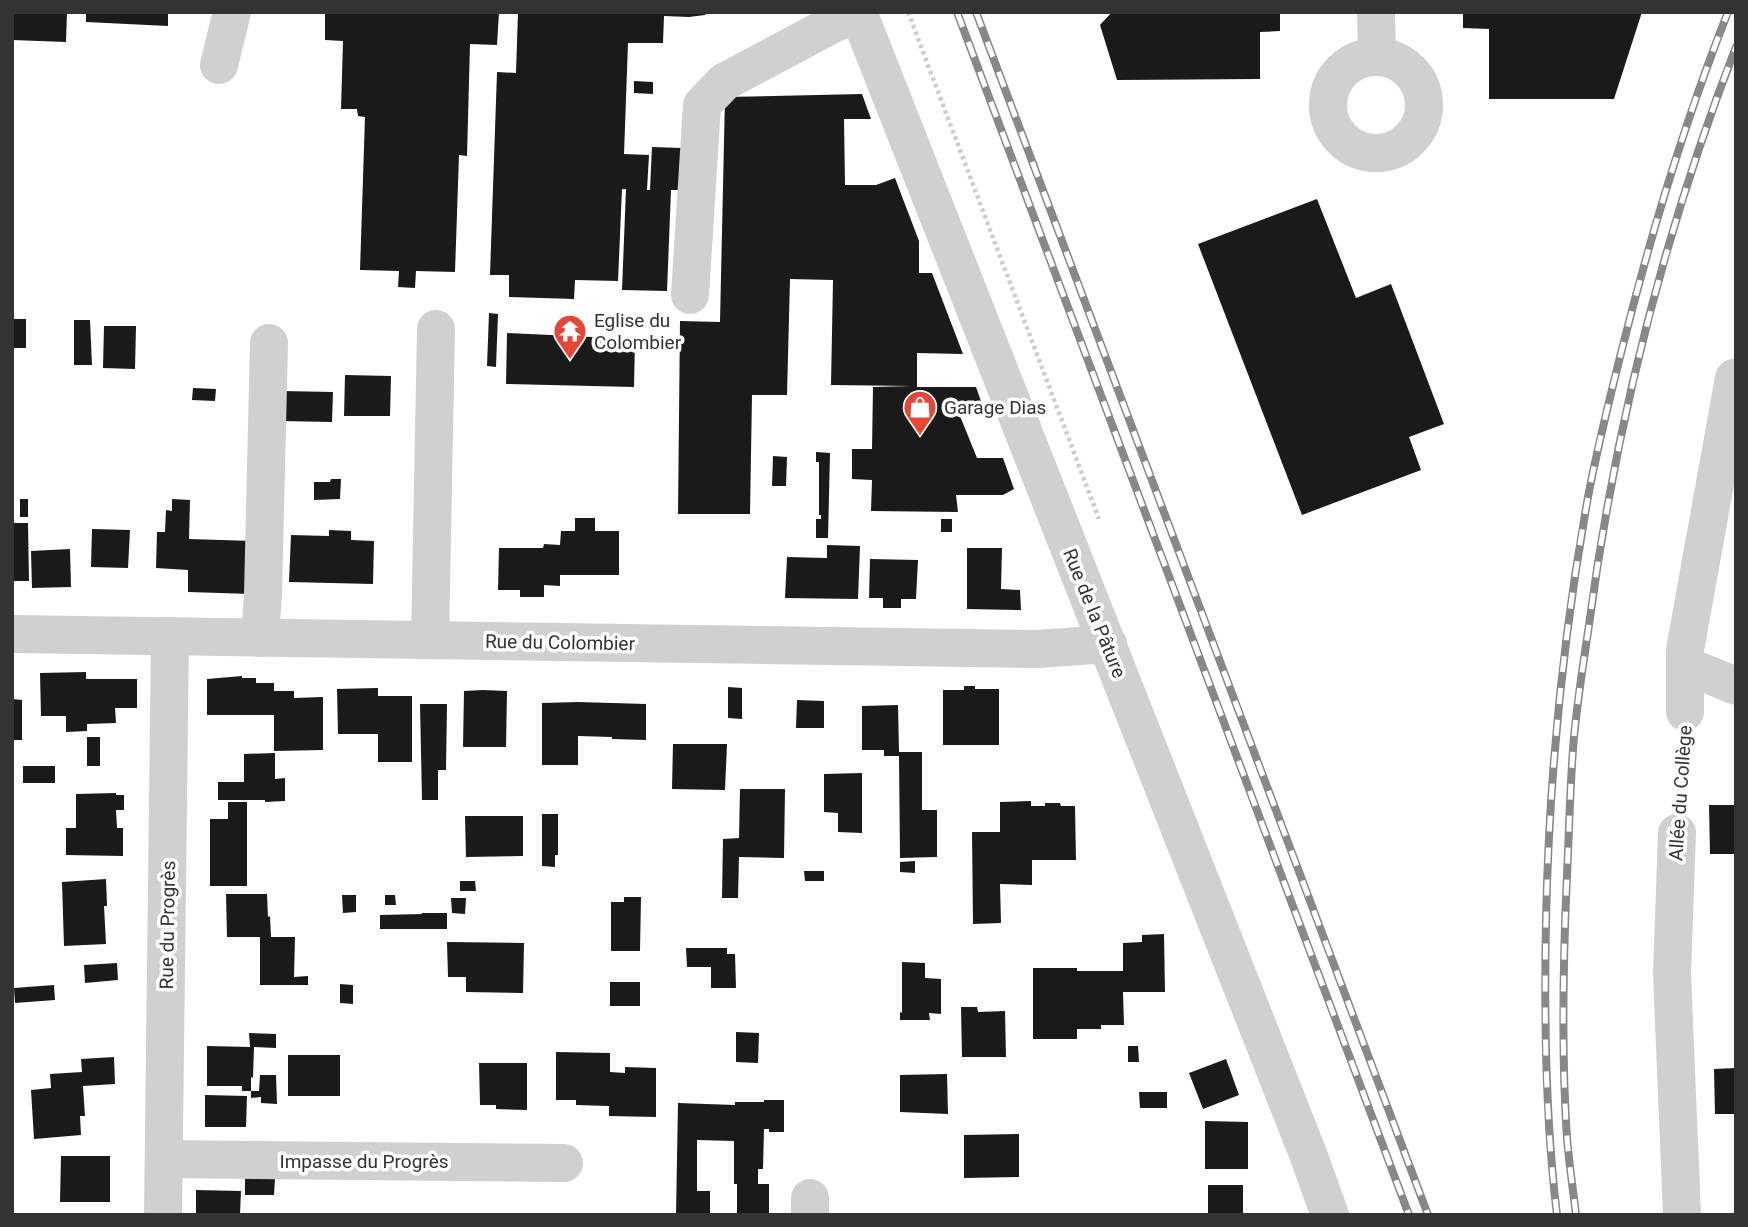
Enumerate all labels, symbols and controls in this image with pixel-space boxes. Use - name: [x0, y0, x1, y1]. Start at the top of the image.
- place label: Eglise du Colombier: [594, 309, 682, 354]
- temple icon: Eglise du Colombier: [551, 312, 589, 361]
- shop icon: Garage Dias: [901, 388, 939, 437]
- place label: Garage Dias: [944, 396, 1046, 419]
- street label: Rue de la Pâture: [1058, 545, 1131, 681]
- street label: Rue du Colombier: [485, 630, 636, 655]
- street label: Allée du Collège: [1664, 725, 1697, 862]
- street label: Rue du Progrès: [155, 860, 180, 990]
- street label: Impasse du Progrès: [279, 1150, 449, 1173]

